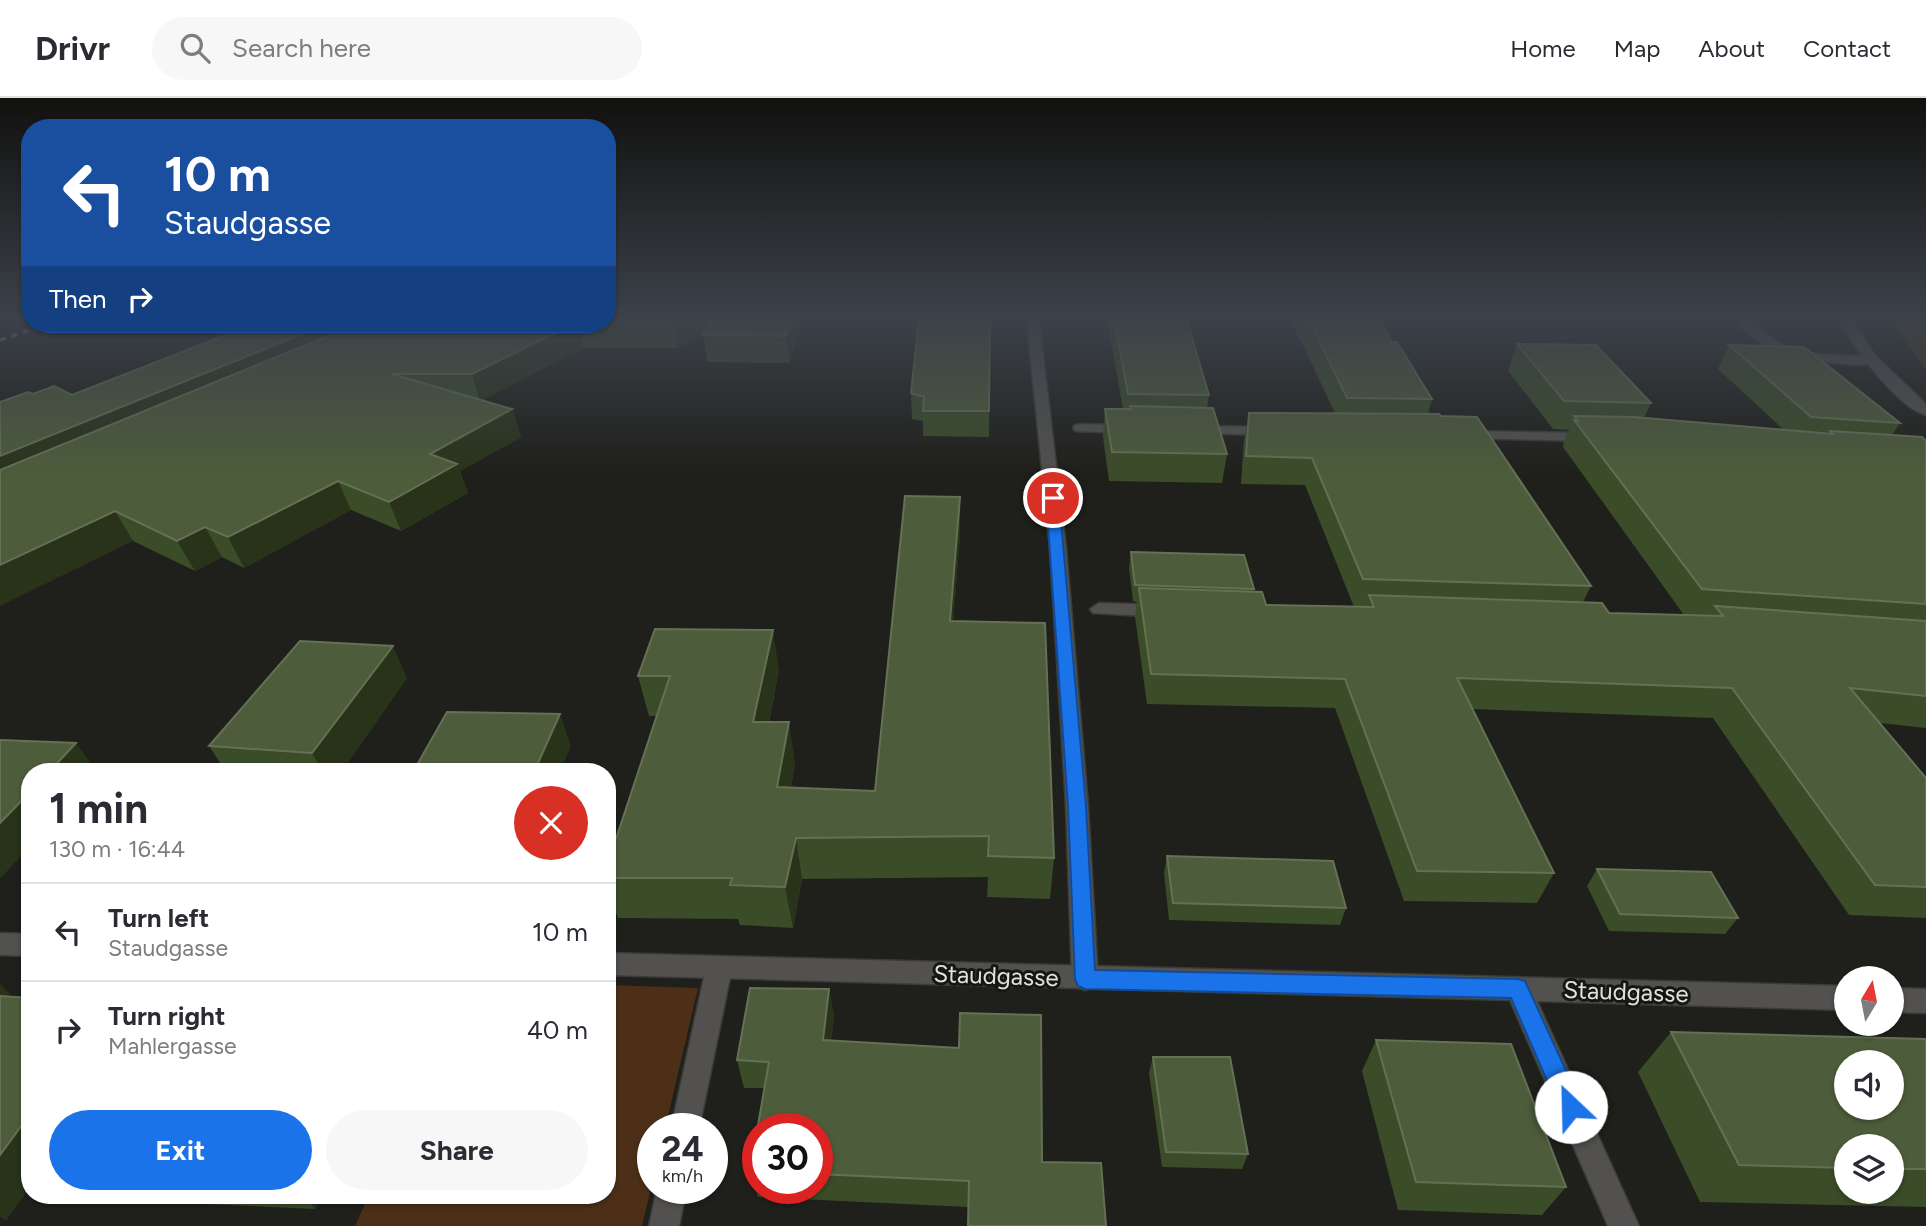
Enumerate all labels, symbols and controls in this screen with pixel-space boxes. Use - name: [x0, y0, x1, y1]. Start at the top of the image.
- search box: [152, 17, 642, 80]
- text: Drivr: [35, 29, 110, 68]
- icon: search: [176, 29, 214, 67]
- text: Search here: [232, 32, 371, 64]
- text: Home: [1510, 34, 1576, 63]
- text: Map: [1614, 34, 1660, 63]
- text: About: [1698, 34, 1765, 63]
- text: Contact: [1803, 34, 1891, 63]
- text: 10 m: [164, 144, 271, 203]
- icon: left: [49, 147, 140, 238]
- text: Staudgasse: [164, 204, 331, 242]
- icon: right: [121, 280, 159, 318]
- text: Then: [49, 283, 107, 315]
- pin: [1023, 468, 1083, 528]
- icon: arrive: [1034, 479, 1072, 517]
- text: 1 min: [49, 783, 148, 834]
- button: close: [514, 786, 588, 860]
- text: 130 m · 16:44: [49, 835, 185, 863]
- text: Turn left: [108, 902, 209, 934]
- icon: left: [49, 913, 87, 951]
- text: 10 m: [532, 916, 588, 948]
- text: Staudgasse: [108, 934, 228, 962]
- street label: Staudgasse: [933, 959, 1059, 992]
- north arrow: [1834, 966, 1904, 1036]
- map controls: [1834, 966, 1904, 1204]
- street label: Staudgasse: [1563, 975, 1689, 1008]
- text: Turn right: [108, 1000, 225, 1032]
- icon: right: [49, 1011, 87, 1049]
- text: 40 m: [527, 1014, 588, 1046]
- text: Mahlergasse: [108, 1032, 237, 1060]
- button: sound: [1834, 1050, 1904, 1120]
- position arrow: [1534, 1070, 1608, 1144]
- button: Exit: [49, 1110, 312, 1190]
- button: Share: [326, 1110, 588, 1190]
- speed limit sign: 30: [742, 1113, 833, 1204]
- text: 24: [661, 1128, 704, 1170]
- button: layers: [1834, 1134, 1904, 1204]
- text: km/h: [662, 1165, 703, 1187]

